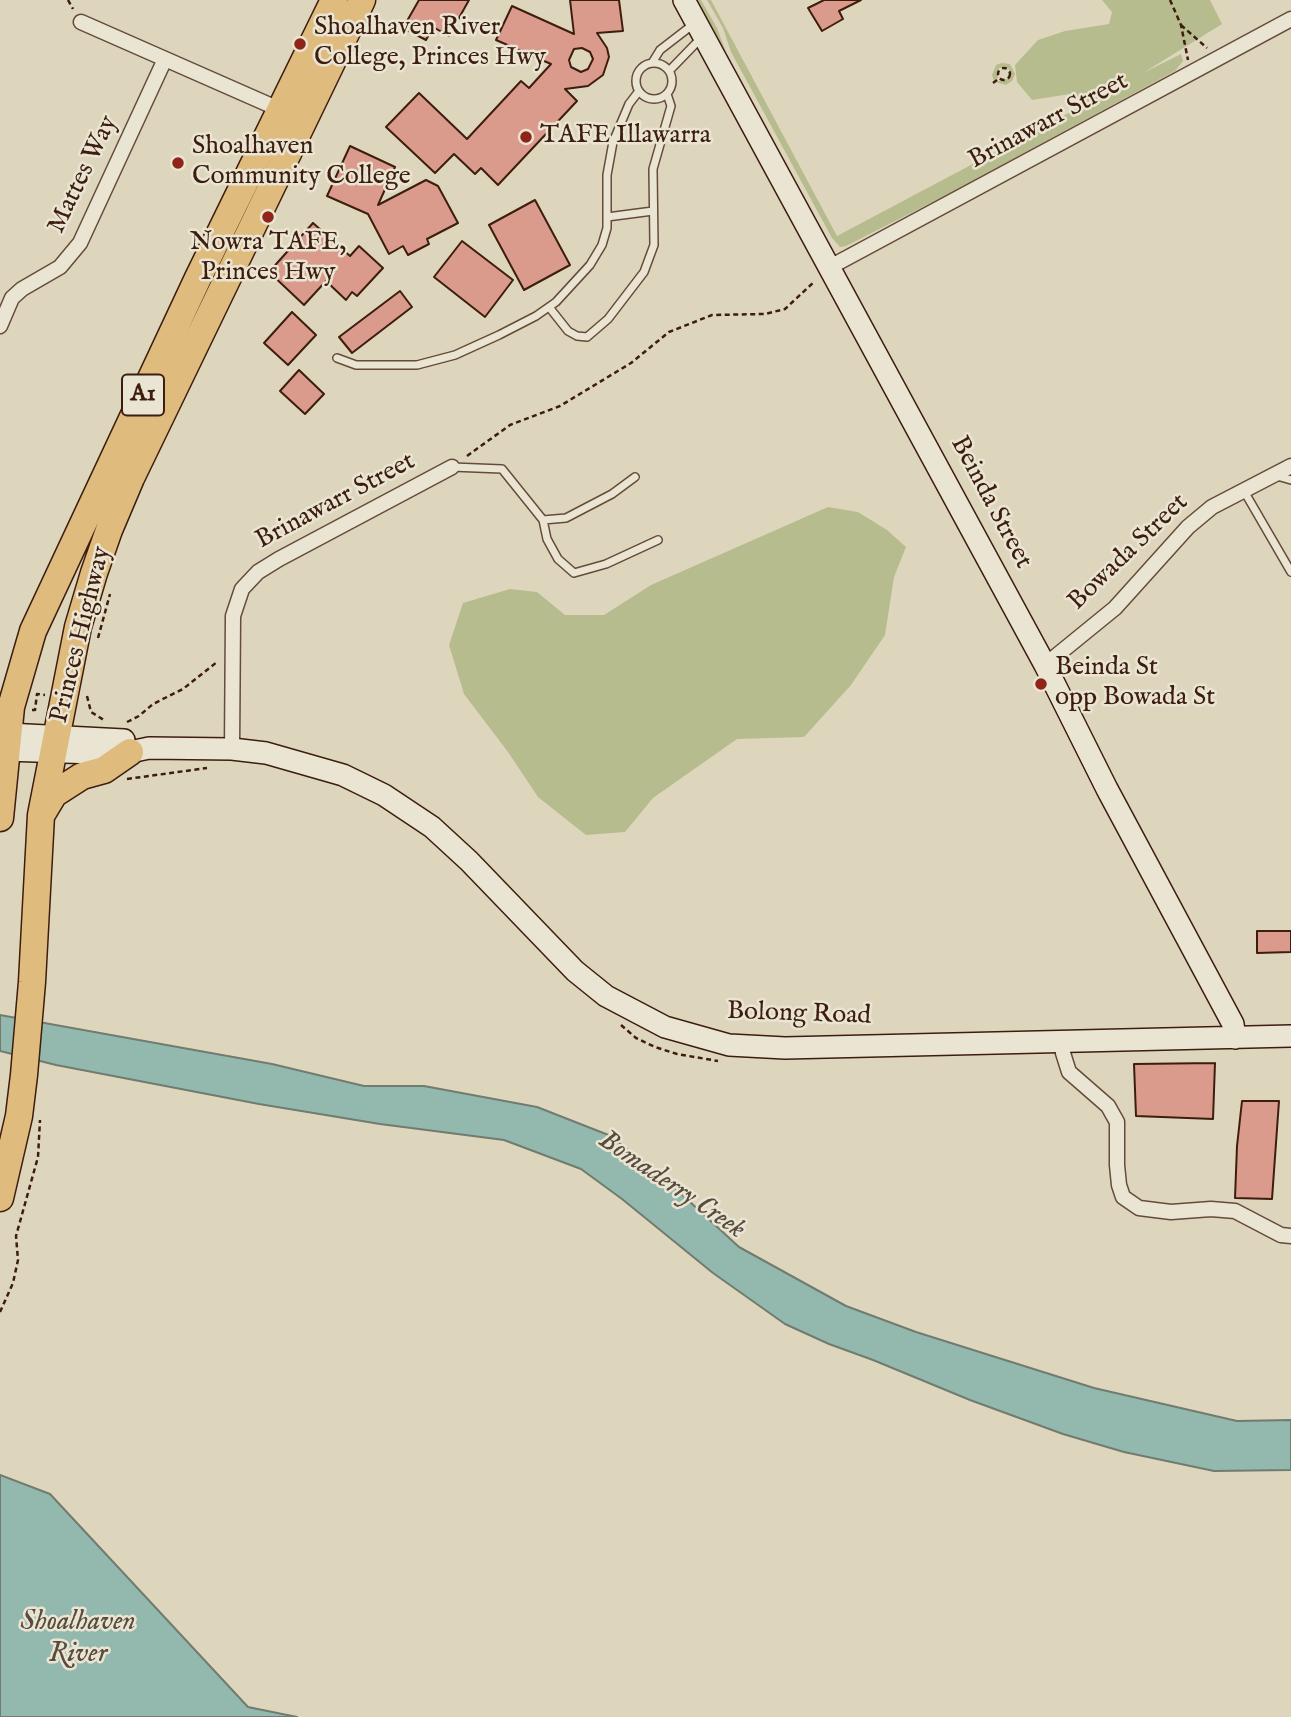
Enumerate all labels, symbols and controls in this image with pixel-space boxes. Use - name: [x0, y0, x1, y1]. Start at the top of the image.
- place label: Shoalhaven River College, Princes Hwy: [314, 13, 546, 74]
- marker: Shoalhaven River College, Princes Hwy: [292, 36, 308, 52]
- street label: Brinawarr Street: [964, 67, 1134, 177]
- street label: Mattes Way: [42, 111, 126, 239]
- place label: TAFE Illawarra: [540, 121, 711, 153]
- marker: TAFE Illawarra: [518, 129, 534, 145]
- place label: Shoalhaven Community College: [192, 132, 411, 194]
- marker: Shoalhaven Community College: [170, 155, 186, 171]
- marker: Nowra TAFE, Princes Hwy: [260, 209, 276, 225]
- place label: Nowra TAFE, Princes Hwy: [190, 228, 346, 290]
- road number: A1: [122, 374, 164, 416]
- street label: Beinda Street: [942, 432, 1038, 574]
- street label: Brinawarr Street: [251, 447, 421, 557]
- street label: Bowada Street: [1063, 488, 1195, 618]
- street label: Princes Highway: [45, 543, 119, 727]
- place label: Beinda St opp Bowada St: [1055, 653, 1215, 714]
- marker: Beinda St opp Bowada St: [1033, 676, 1049, 692]
- street label: Bolong Road: [726, 997, 872, 1033]
- water label: Bomaderry Creek: [591, 1125, 751, 1247]
- water label: Shoalhaven River: [20, 1606, 136, 1672]

